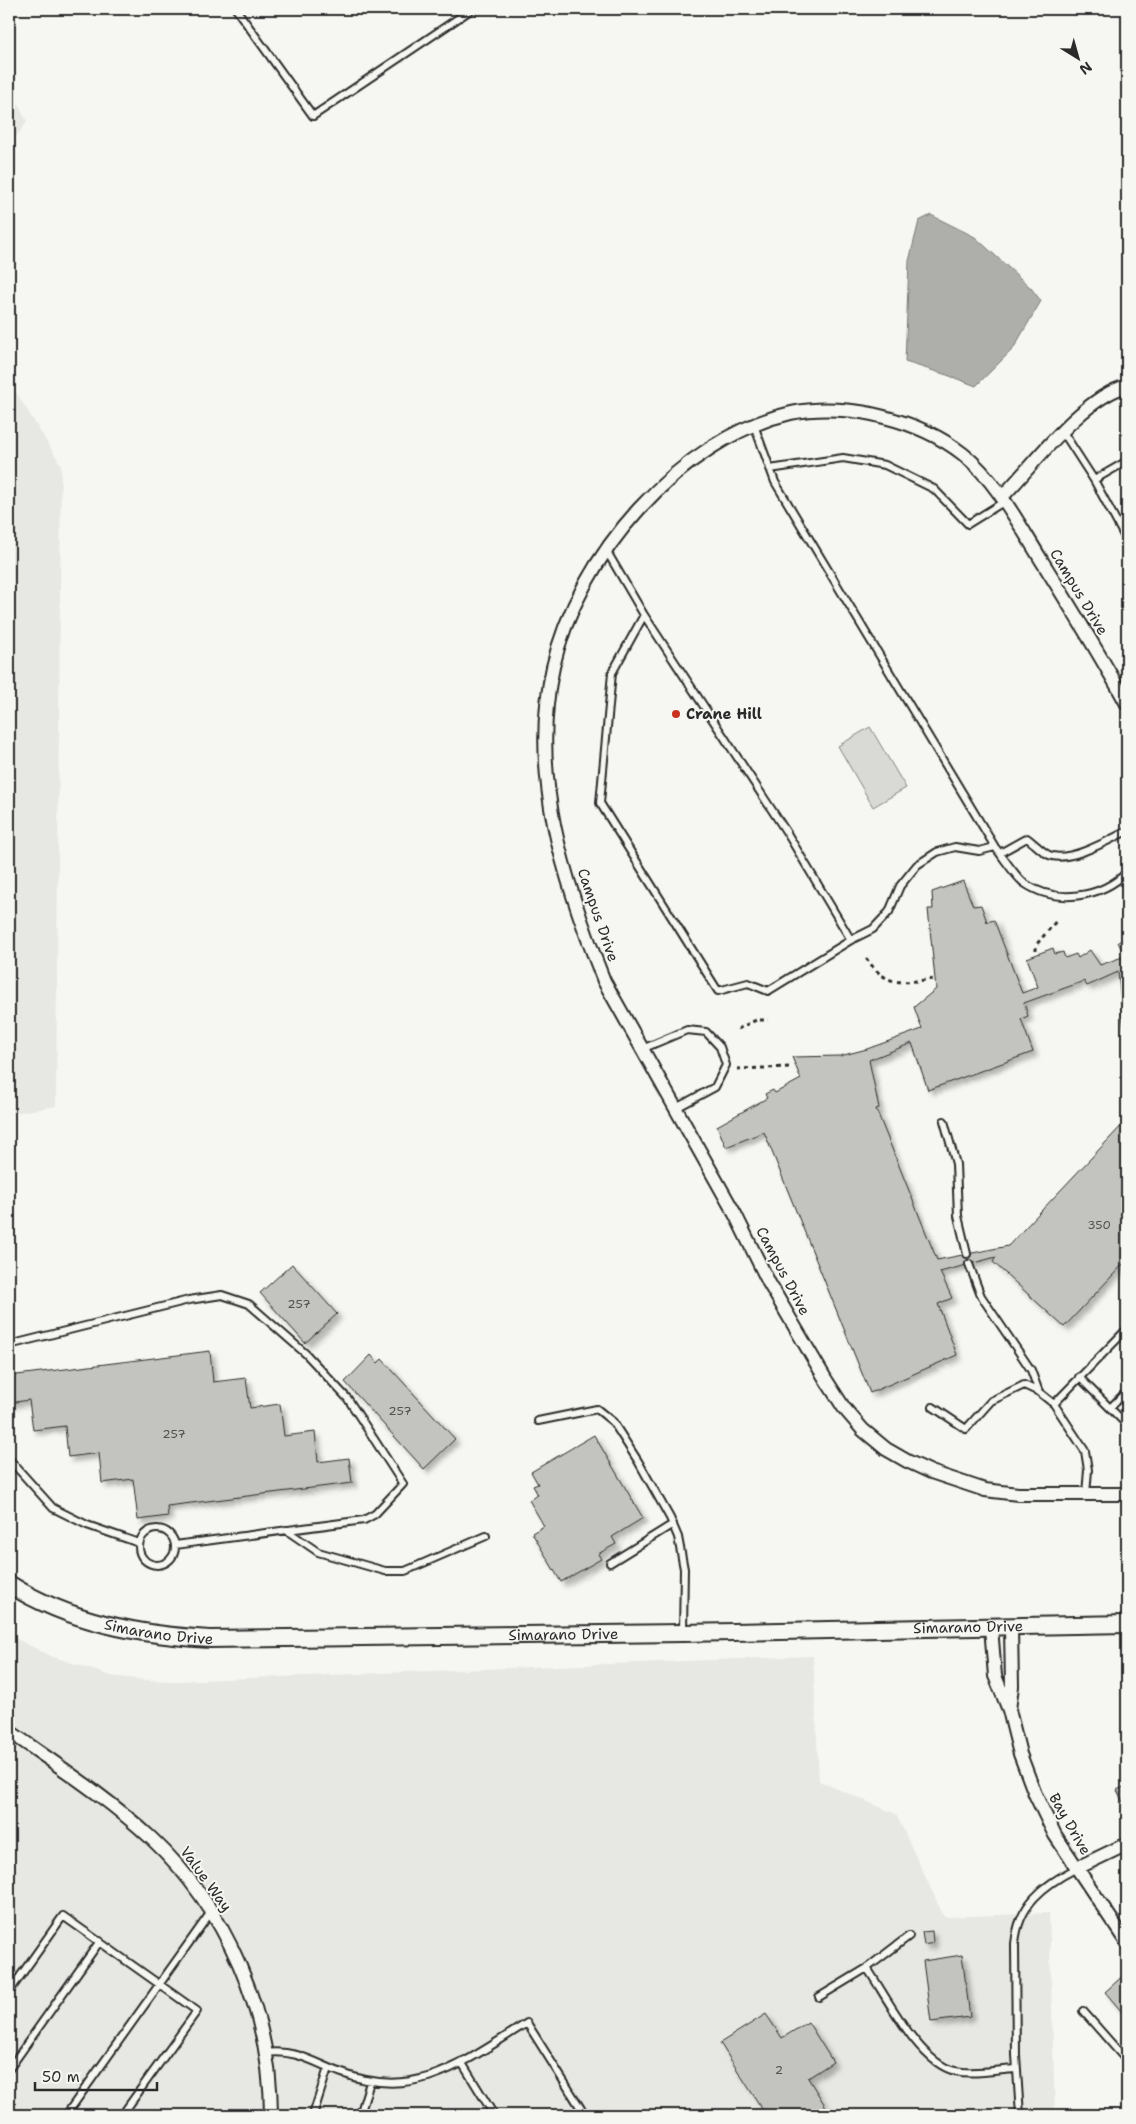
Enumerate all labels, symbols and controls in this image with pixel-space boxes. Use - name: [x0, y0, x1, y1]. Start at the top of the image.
- north arrow: [1054, 32, 1104, 82]
- text: N: [1076, 58, 1096, 79]
- street label: Campus Drive: [1045, 545, 1113, 639]
- place label: Crane Hill: [686, 704, 762, 724]
- marker: Crane Hill: [670, 708, 682, 720]
- street label: Campus Drive: [573, 866, 623, 964]
- house number: 350: [1087, 1217, 1111, 1233]
- street label: Campus Drive: [751, 1223, 815, 1319]
- house number: 257: [287, 1296, 311, 1312]
- house number: 257: [388, 1403, 412, 1419]
- house number: 257: [162, 1426, 186, 1442]
- street label: Simarano Drive: [102, 1614, 214, 1649]
- street label: Simarano Drive: [913, 1616, 1023, 1638]
- street label: Simarano Drive: [508, 1624, 618, 1645]
- street label: Bay Drive: [1044, 1789, 1096, 1859]
- street label: Value Way: [176, 1842, 236, 1916]
- scale bar: [35, 2059, 158, 2091]
- house number: 2: [775, 2062, 783, 2078]
- text: 50 m: [42, 2067, 80, 2087]

